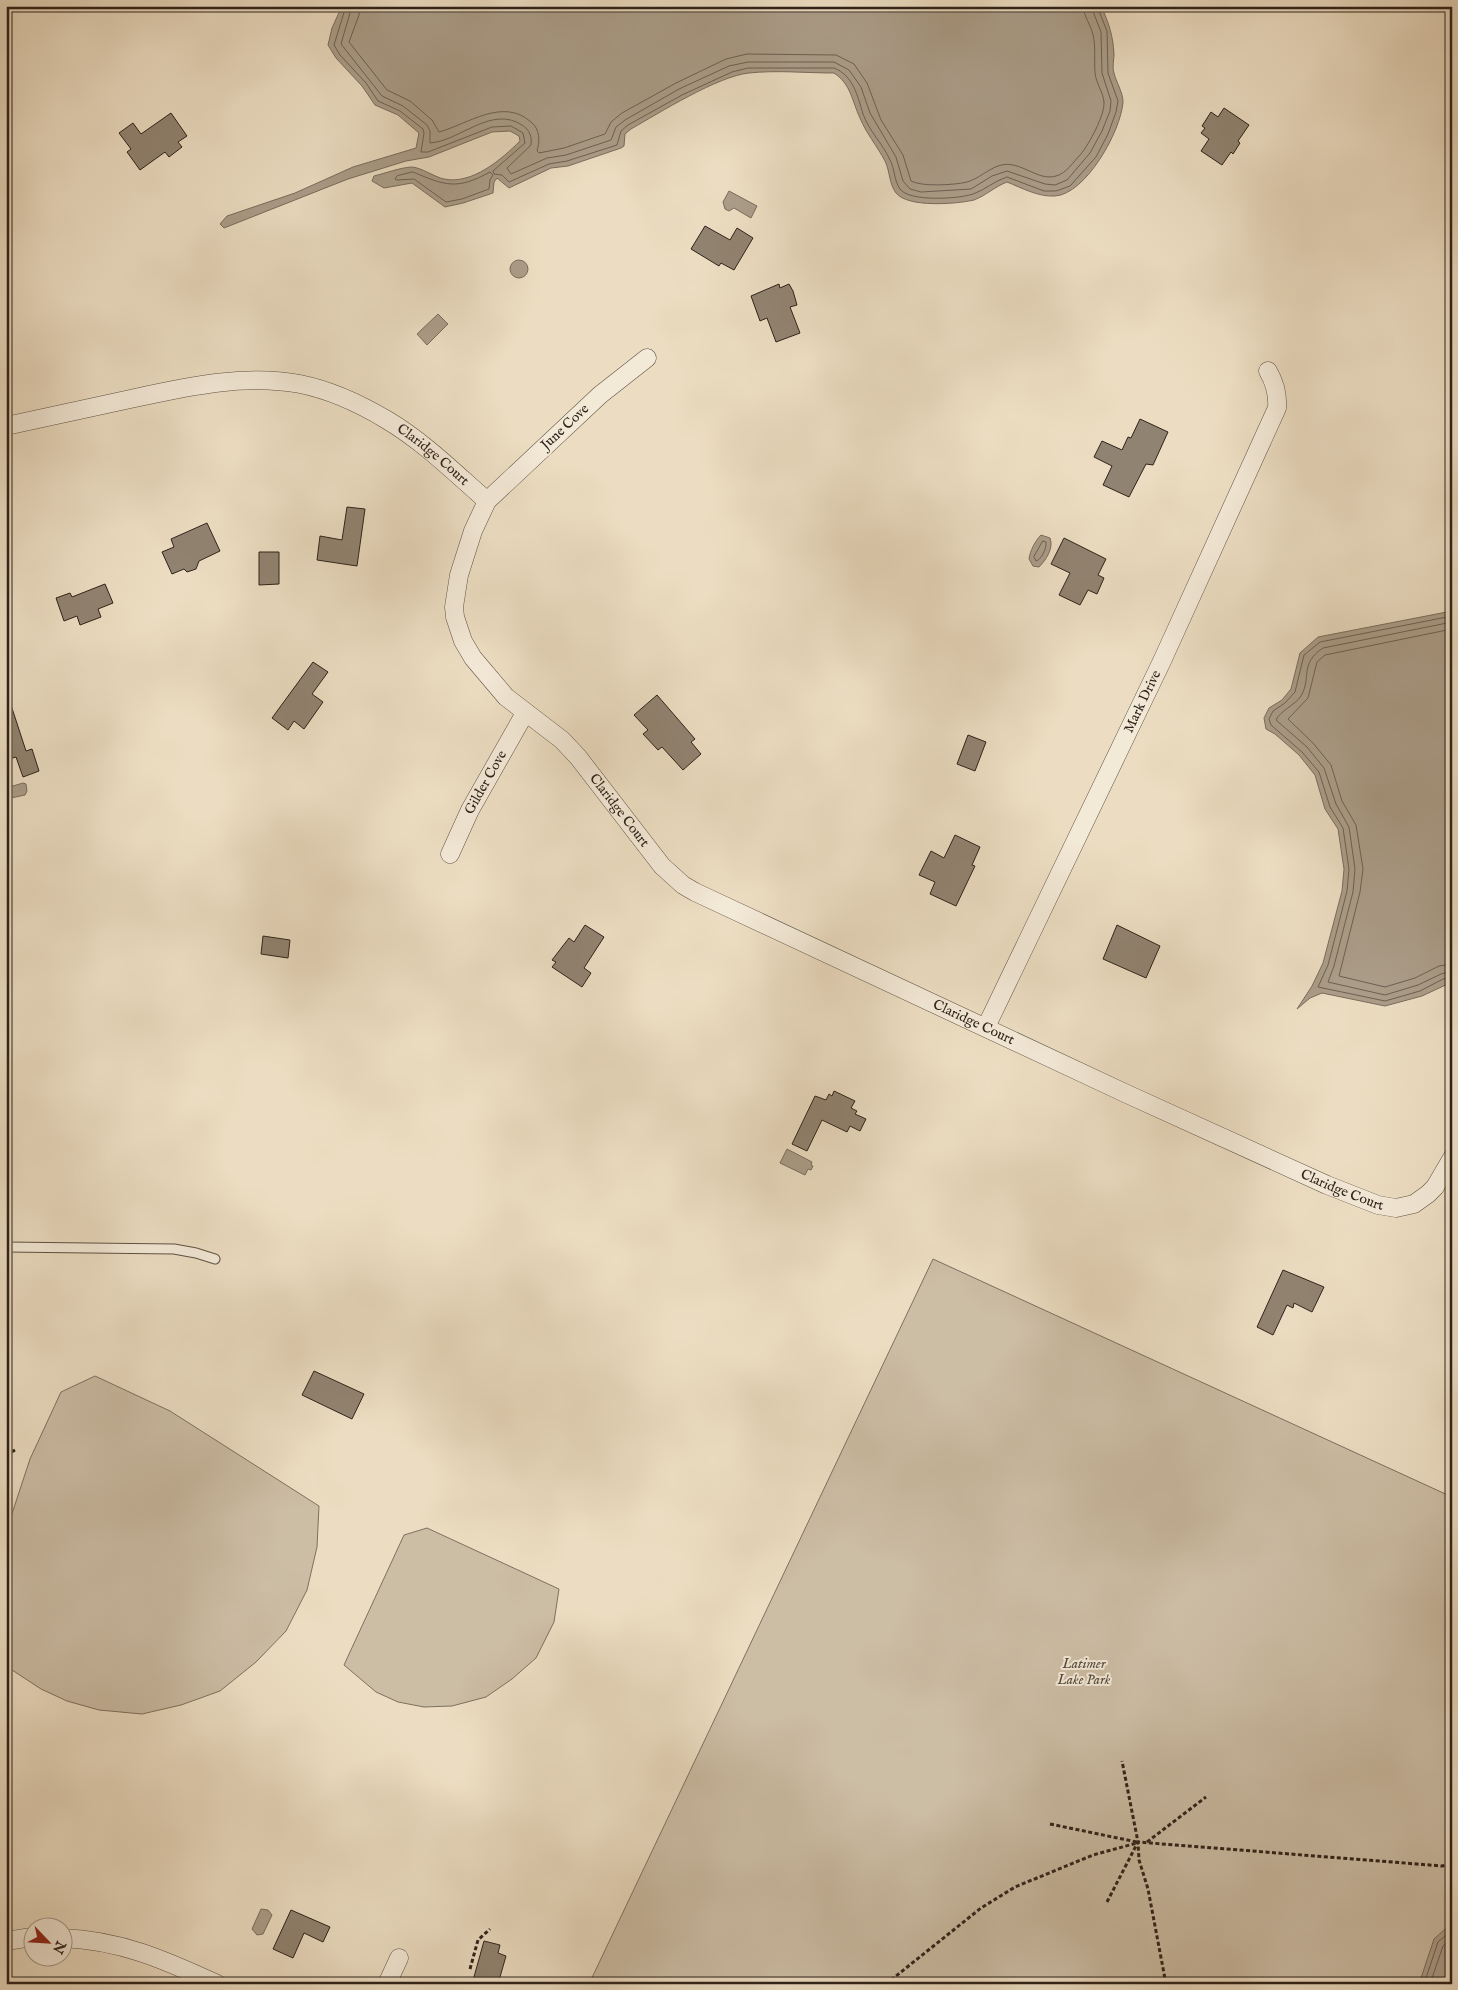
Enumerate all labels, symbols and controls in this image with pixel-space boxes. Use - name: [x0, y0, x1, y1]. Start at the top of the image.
- street label: June Cove: [536, 400, 593, 455]
- street label: Claridge Court: [393, 420, 473, 490]
- street label: Mark Drive: [1120, 667, 1165, 736]
- street label: Gilder Cove: [460, 747, 511, 818]
- street label: Claridge Court: [585, 770, 653, 851]
- street label: Claridge Court: [930, 996, 1018, 1049]
- street label: Claridge Court: [1298, 1165, 1385, 1215]
- park label: Latimer Lake Park: [1057, 1655, 1111, 1689]
- north arrow: [22, 1918, 72, 1968]
- text: N: [48, 1937, 70, 1956]

